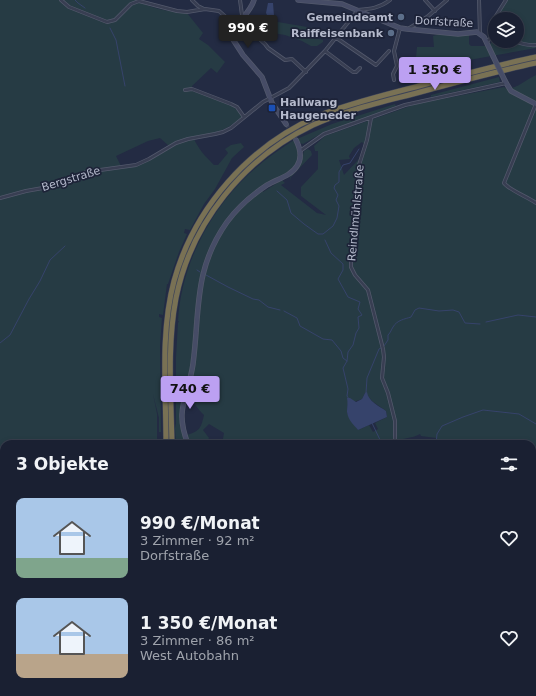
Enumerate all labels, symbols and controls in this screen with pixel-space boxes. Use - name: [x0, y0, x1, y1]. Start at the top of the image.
- place label: Gemeindeamt: [307, 11, 393, 24]
- marker: Gemeindeamt: [396, 12, 406, 22]
- map controls: [488, 12, 524, 48]
- button: layers: [488, 12, 524, 48]
- street label: Dorfstraße: [414, 14, 474, 30]
- pin: 990 €: [220, 15, 276, 49]
- text: 990 €: [228, 20, 268, 35]
- place label: Raiffeisenbank: [291, 27, 384, 40]
- marker: Raiffeisenbank: [386, 28, 396, 38]
- pin: 1 350 €: [398, 57, 472, 91]
- text: 1 350 €: [408, 62, 462, 77]
- place label: Hallwang Haugeneder: [280, 96, 356, 122]
- marker: Hallwang Haugeneder: [267, 103, 277, 113]
- street label: Bergstraße: [40, 164, 102, 194]
- street label: Reindlmühlstraße: [345, 164, 367, 262]
- pin: 740 €: [162, 376, 218, 410]
- text: 740 €: [170, 381, 210, 396]
- icon: filters: [498, 453, 520, 475]
- text: 3 Objekte: [16, 454, 109, 474]
- text: 990 €/Monat: [140, 513, 260, 533]
- icon: home: [48, 514, 96, 562]
- icon: heart: [498, 527, 520, 549]
- text: 3 Zimmer · 92 m²: [140, 533, 255, 548]
- text: Dorfstraße: [140, 548, 209, 563]
- text: 1 350 €/Monat: [140, 613, 278, 633]
- icon: home: [48, 614, 96, 662]
- icon: heart: [498, 627, 520, 649]
- text: 3 Zimmer · 86 m²: [140, 633, 255, 648]
- text: West Autobahn: [140, 648, 239, 663]

